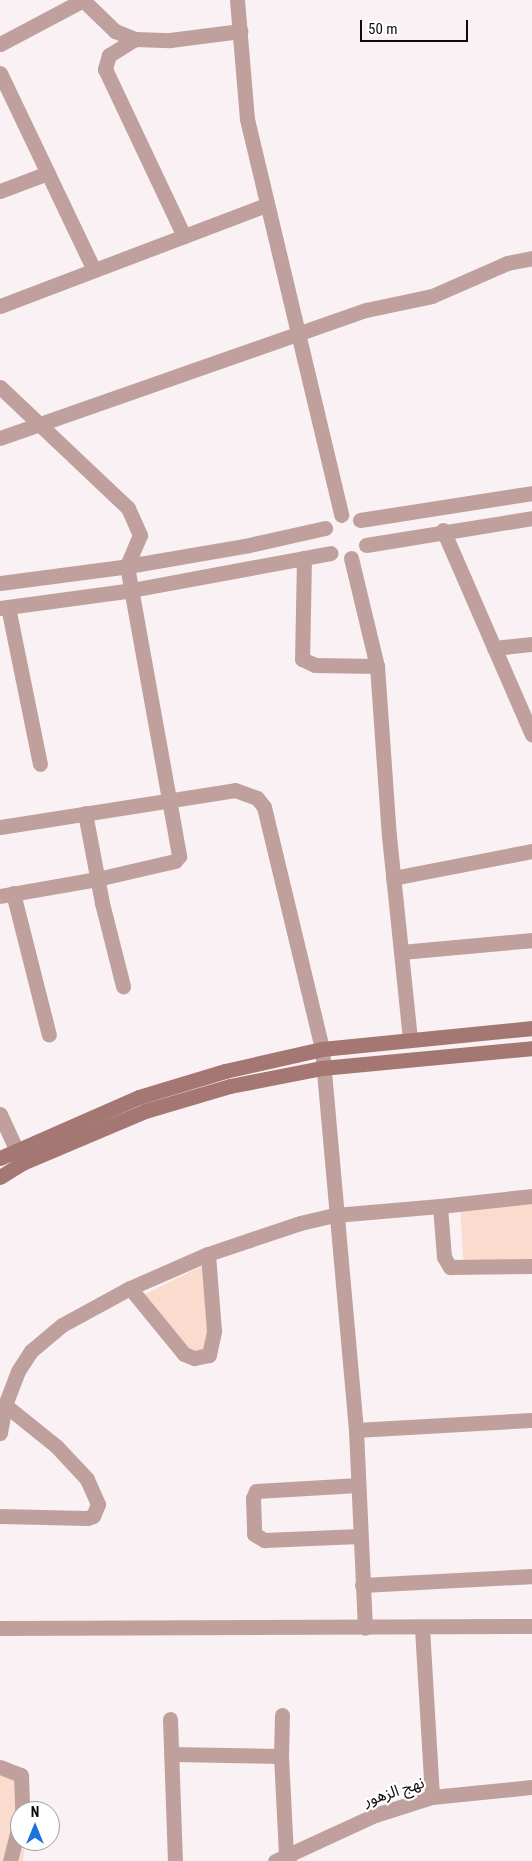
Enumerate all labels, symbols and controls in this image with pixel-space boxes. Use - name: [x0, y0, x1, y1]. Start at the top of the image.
- scale bar: [362, 10, 470, 42]
- text: 50 m: [368, 20, 398, 38]
- street label: نهج الزهور: [361, 1773, 427, 1811]
- north arrow: [10, 1801, 60, 1851]
- text: N: [31, 1804, 39, 1820]

